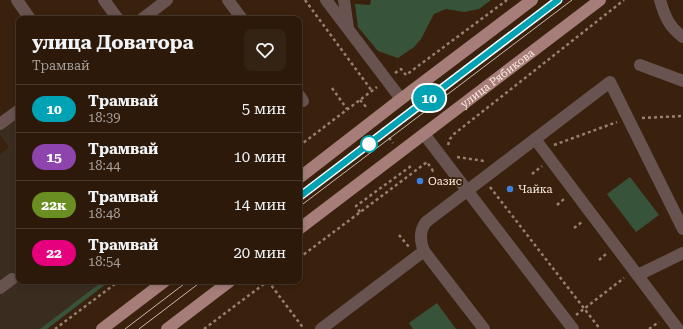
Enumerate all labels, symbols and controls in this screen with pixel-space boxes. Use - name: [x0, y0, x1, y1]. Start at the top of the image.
- button: heart: [244, 29, 286, 71]
- text: улица Доватора: [32, 31, 194, 54]
- street label: улица Рябикова: [458, 46, 537, 111]
- text: Трамвай: [32, 58, 90, 73]
- line badge: 10: [411, 85, 447, 111]
- text: 10: [421, 90, 437, 106]
- text: Трамвай: [88, 92, 158, 110]
- text: 5 мин: [242, 100, 286, 118]
- text: 10: [46, 101, 62, 117]
- text: 18:39: [88, 110, 120, 125]
- unlabelled marker: [360, 135, 378, 153]
- text: Трамвай: [88, 140, 158, 158]
- text: 10 мин: [233, 148, 286, 166]
- text: 15: [46, 149, 62, 165]
- text: 18:44: [88, 158, 120, 173]
- place label: Оазис: [428, 175, 462, 188]
- marker: Оазис: [415, 176, 425, 186]
- place label: Чайка: [518, 183, 552, 196]
- marker: Чайка: [505, 184, 515, 194]
- text: Трамвай: [88, 188, 158, 206]
- text: 14 мин: [233, 196, 286, 214]
- text: 22к: [41, 197, 67, 213]
- text: 18:48: [88, 206, 120, 221]
- text: Трамвай: [88, 236, 158, 254]
- text: 20 мин: [233, 244, 286, 262]
- text: 22: [46, 245, 62, 261]
- text: 18:54: [88, 254, 120, 269]

